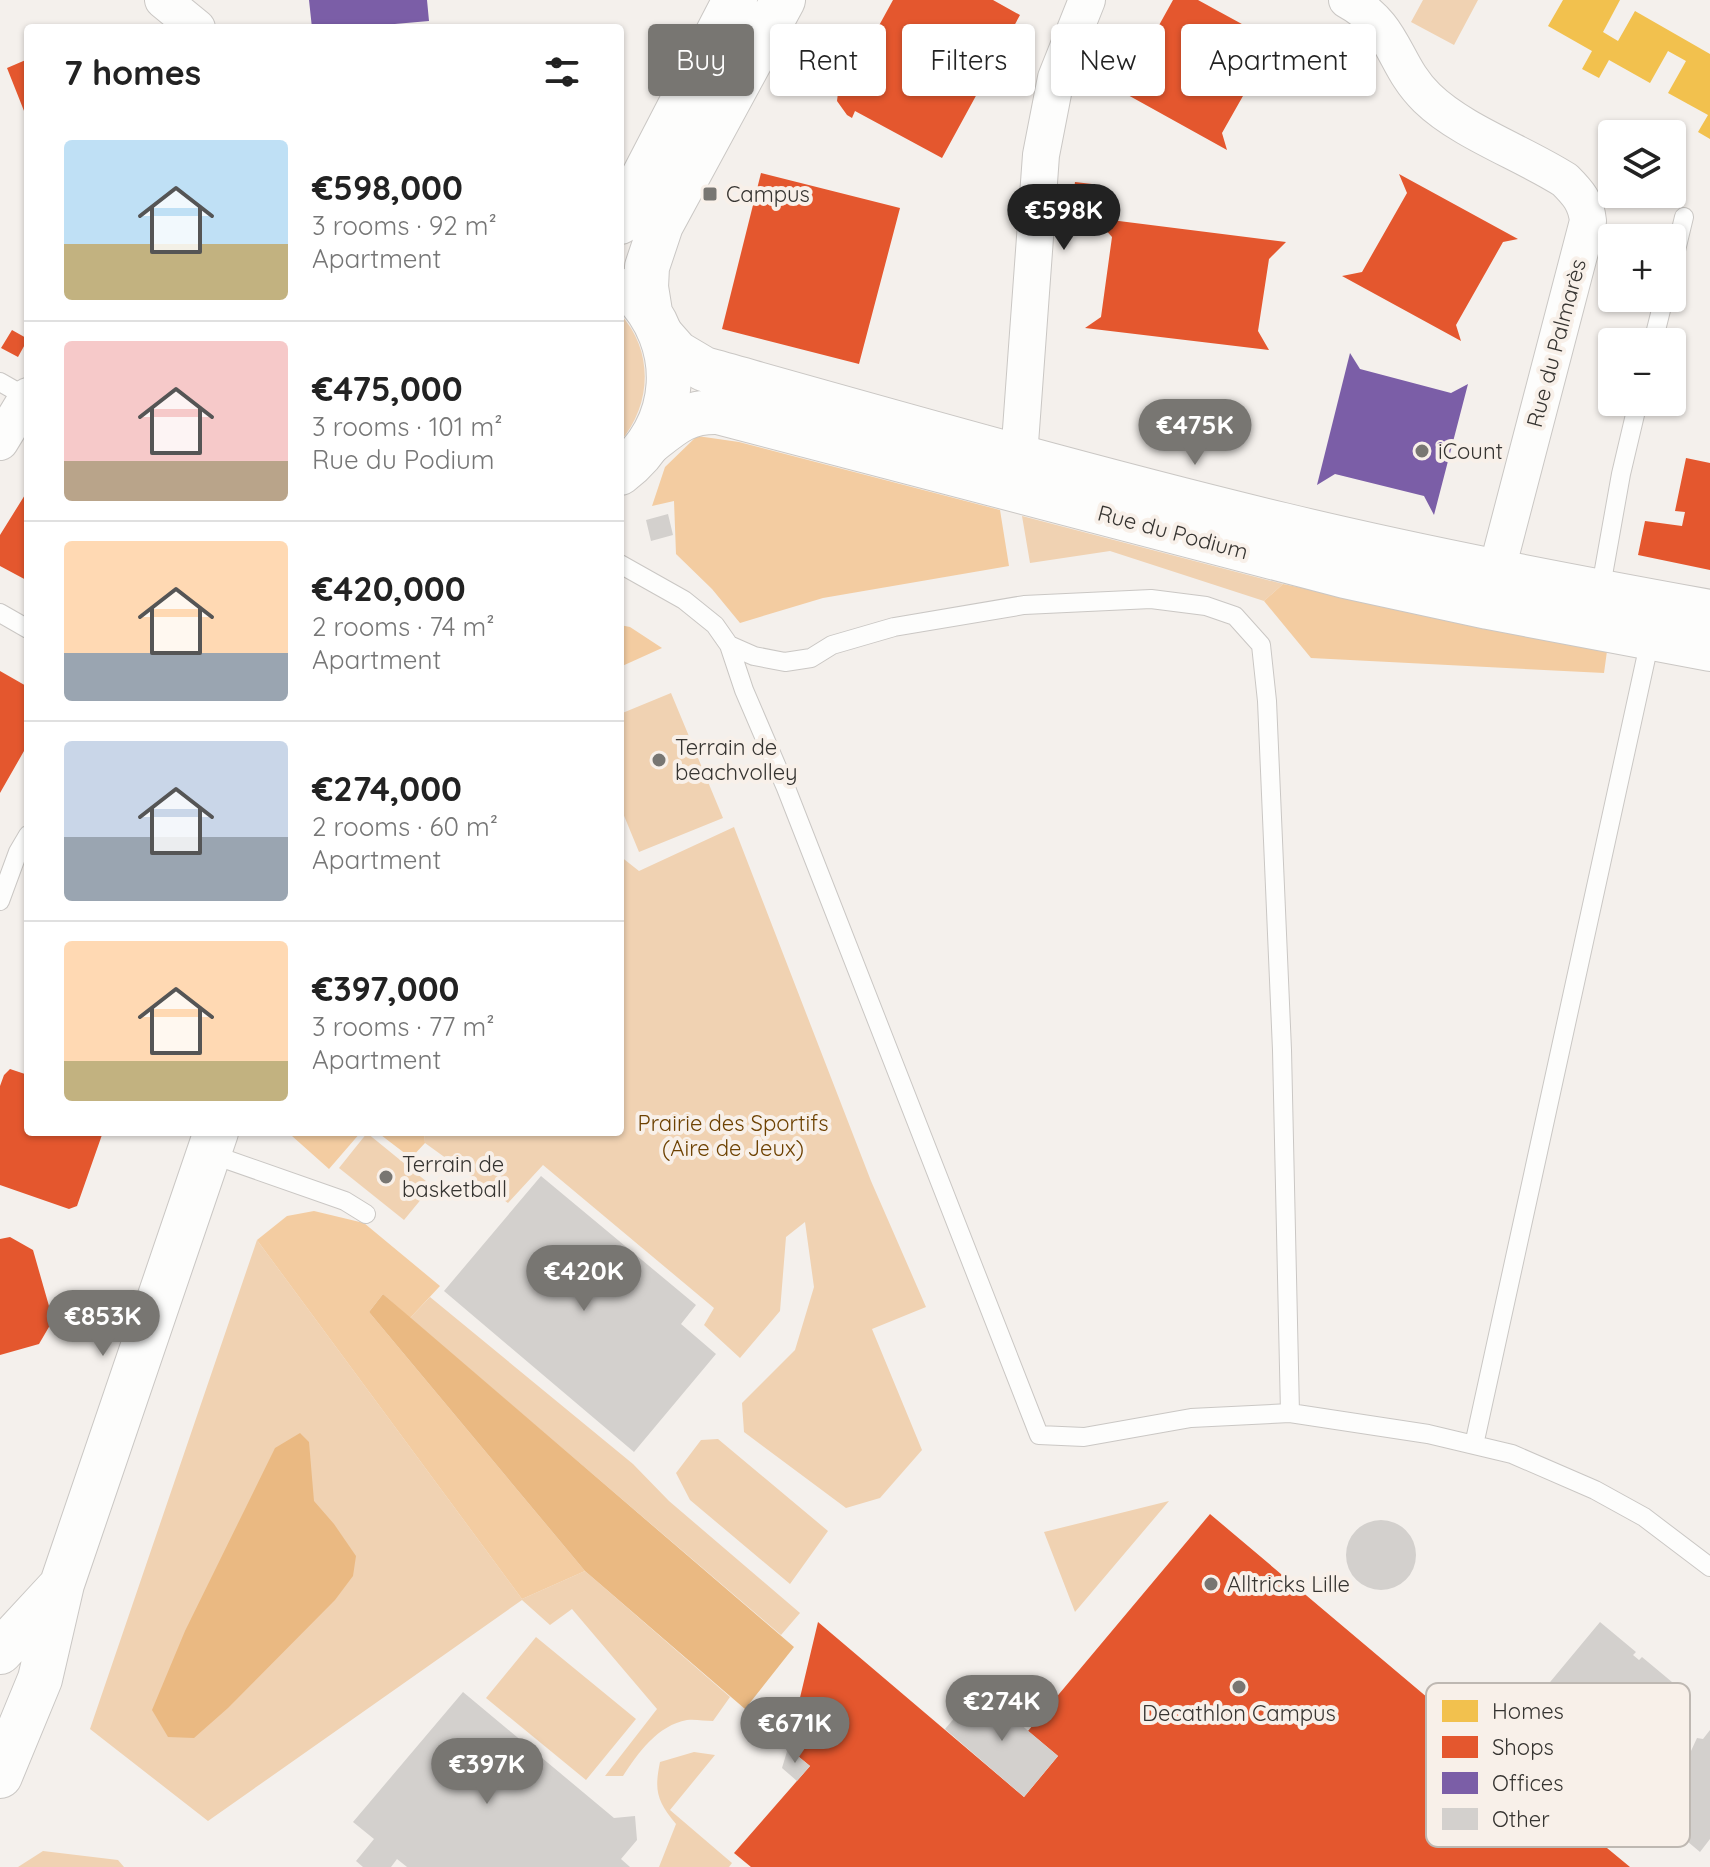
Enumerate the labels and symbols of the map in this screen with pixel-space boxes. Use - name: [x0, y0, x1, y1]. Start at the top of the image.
- place label: Campus: [726, 180, 810, 208]
- pin: €598K: [1008, 184, 1120, 252]
- marker: Campus: [701, 185, 719, 203]
- street label: Rue du Palmarès: [1520, 256, 1592, 430]
- pin: €475K: [1139, 399, 1251, 467]
- place label: iCount: [1438, 437, 1503, 465]
- marker: iCount: [1413, 442, 1431, 460]
- street label: Rue du Podium: [1095, 498, 1251, 566]
- place label: Terrain de beachvolley: [675, 733, 798, 786]
- marker: Terrain de beachvolley: [650, 751, 668, 769]
- park label: Prairie des Sportifs (Aire de Jeux): [638, 1109, 828, 1162]
- place label: Terrain de basketball: [402, 1150, 507, 1203]
- marker: Terrain de basketball: [377, 1168, 395, 1186]
- pin: €420K: [528, 1245, 640, 1313]
- pin: €853K: [47, 1290, 159, 1358]
- place label: Alltricks Lille: [1227, 1570, 1350, 1598]
- marker: Alltricks Lille: [1202, 1575, 1220, 1593]
- pin: €274K: [946, 1675, 1058, 1743]
- marker: Decathlon Campus: [1230, 1678, 1248, 1696]
- legend: [1426, 1683, 1690, 1847]
- pin: €671K: [739, 1697, 851, 1765]
- text: Homes: [1492, 1697, 1564, 1725]
- place label: Decathlon Campus: [1142, 1699, 1336, 1727]
- text: Shops: [1492, 1733, 1554, 1761]
- pin: €397K: [431, 1738, 543, 1806]
- text: Offices: [1492, 1769, 1564, 1797]
- text: Other: [1492, 1805, 1550, 1833]

